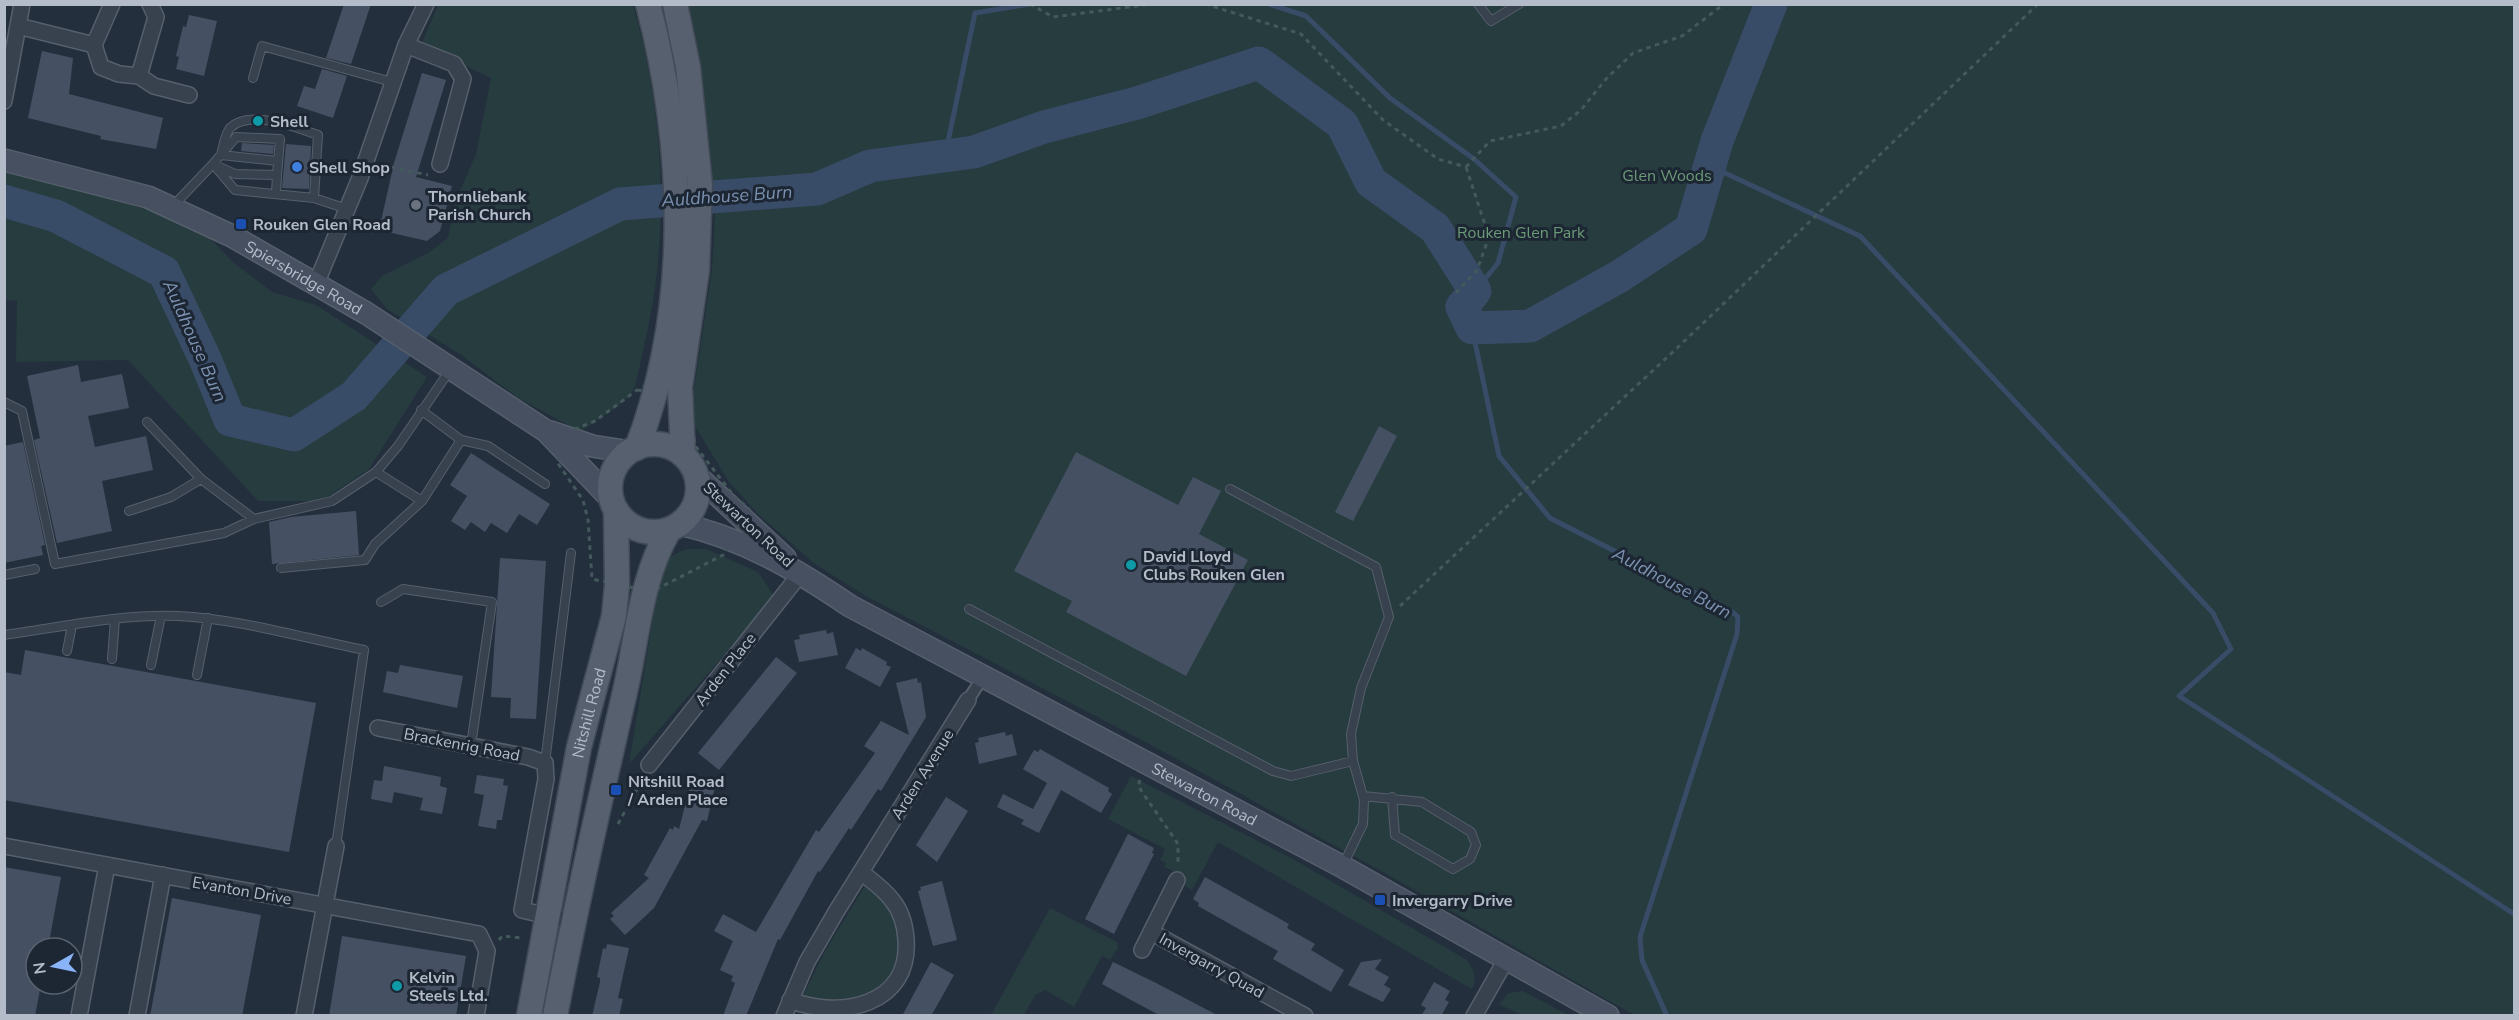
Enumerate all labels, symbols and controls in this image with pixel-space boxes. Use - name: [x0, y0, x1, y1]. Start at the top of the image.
- place label: Shell: [270, 111, 308, 133]
- marker: Shell: [251, 114, 265, 128]
- place label: Shell Shop: [309, 157, 390, 179]
- marker: Shell Shop: [290, 160, 304, 174]
- park label: Glen Woods: [1622, 165, 1712, 187]
- water label: Auldhouse Burn: [660, 179, 793, 213]
- place label: Thornliebank Parish Church: [428, 186, 531, 226]
- marker: Thornliebank Parish Church: [409, 198, 423, 212]
- place label: Rouken Glen Road: [253, 214, 391, 236]
- marker: Rouken Glen Road: [234, 217, 248, 231]
- park label: Rouken Glen Park: [1457, 222, 1586, 244]
- street label: Spiersbridge Road: [240, 236, 366, 321]
- water label: Auldhouse Burn: [157, 275, 233, 406]
- street label: Stewarton Road: [698, 477, 798, 573]
- water label: Auldhouse Burn: [1608, 541, 1736, 624]
- place label: David Lloyd Clubs Rouken Glen: [1143, 546, 1285, 586]
- marker: David Lloyd Clubs Rouken Glen: [1124, 558, 1138, 572]
- street label: Arden Place: [690, 628, 761, 711]
- street label: Nitshill Road: [567, 666, 612, 760]
- street label: Brackenrig Road: [402, 723, 522, 767]
- street label: Arden Avenue: [886, 725, 959, 824]
- street label: Stewarton Road: [1147, 758, 1261, 832]
- place label: Nitshill Road / Arden Place: [627, 771, 728, 811]
- marker: Nitshill Road / Arden Place: [609, 783, 623, 797]
- street label: Evanton Drive: [190, 871, 293, 911]
- place label: Invergarry Drive: [1392, 890, 1513, 912]
- marker: Invergarry Drive: [1373, 893, 1387, 907]
- street label: Invergarry Quad: [1155, 928, 1268, 1004]
- north arrow: [24, 936, 84, 996]
- text: N: [28, 961, 52, 976]
- place label: Kelvin Steels Ltd.: [409, 967, 488, 1007]
- marker: Kelvin Steels Ltd.: [390, 979, 404, 993]

